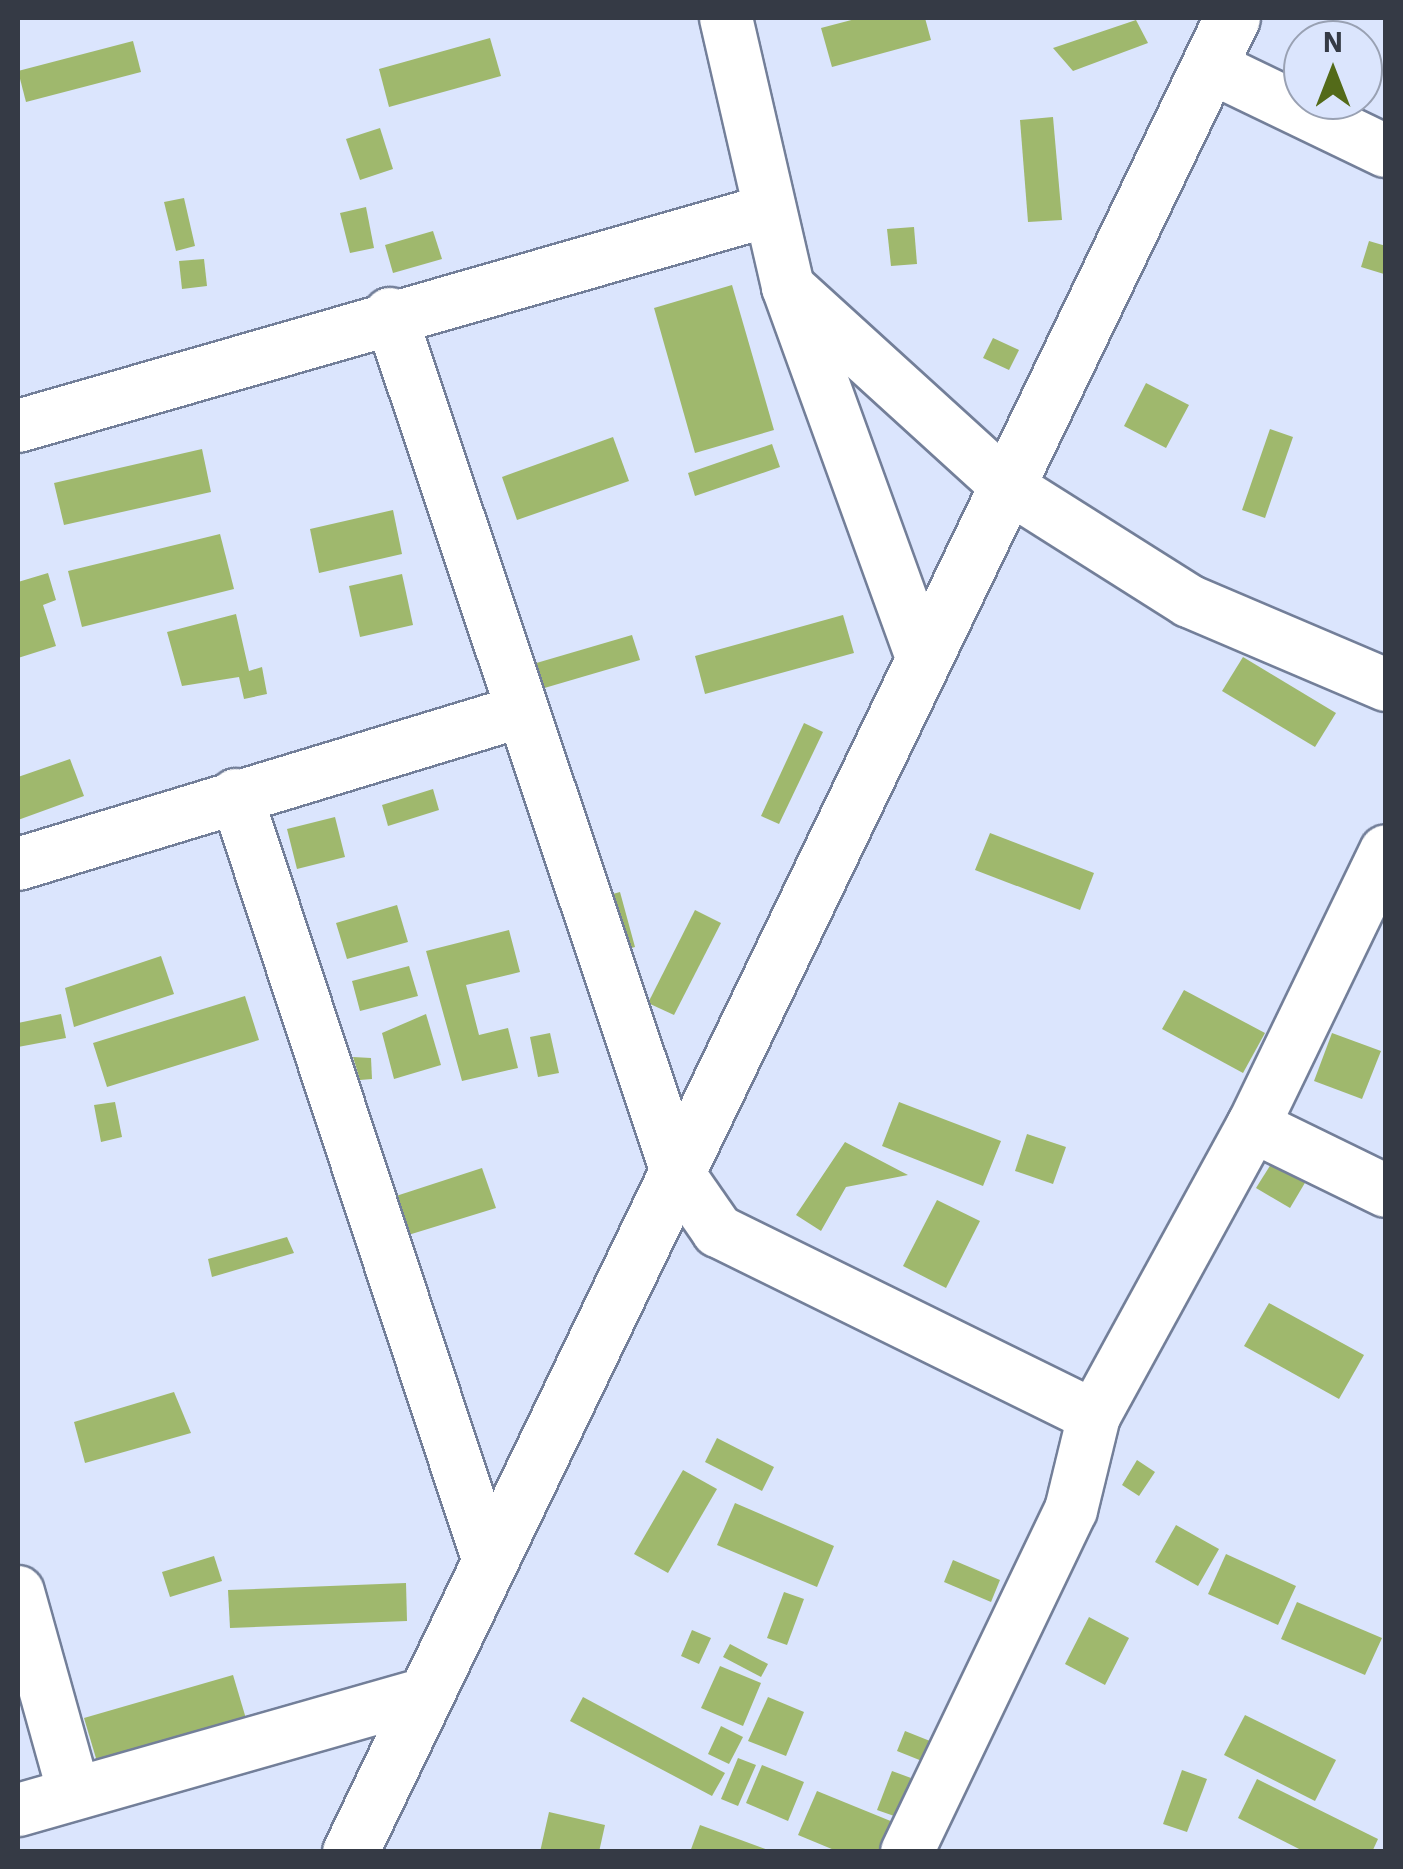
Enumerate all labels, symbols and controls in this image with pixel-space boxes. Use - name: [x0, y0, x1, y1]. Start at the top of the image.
- north arrow: [1283, 20, 1383, 120]
- text: N: [1323, 23, 1343, 60]

